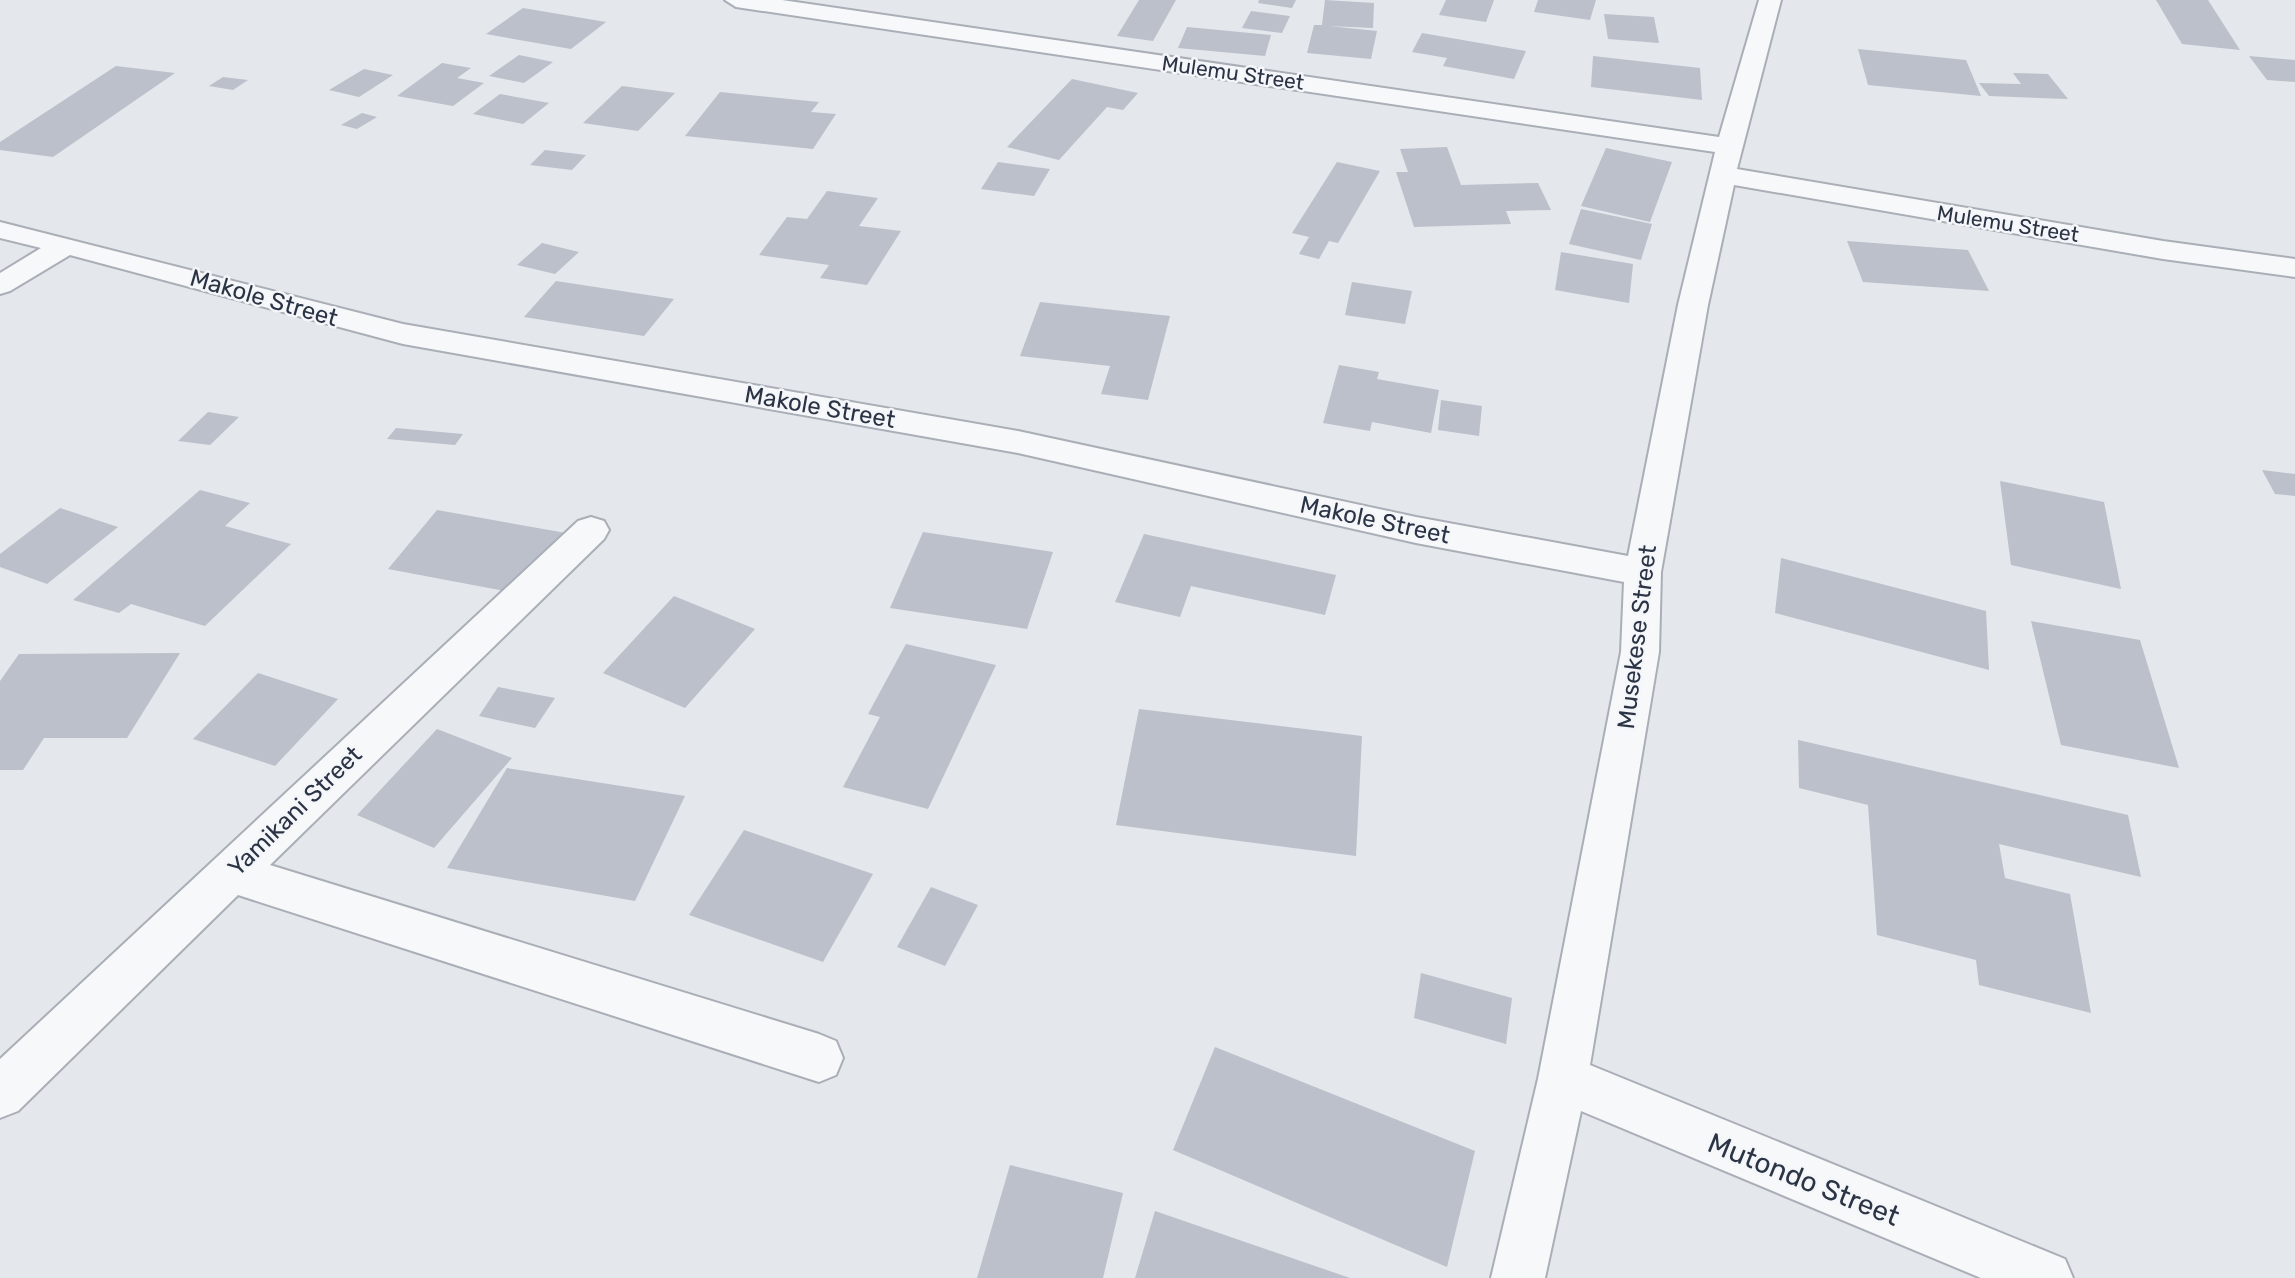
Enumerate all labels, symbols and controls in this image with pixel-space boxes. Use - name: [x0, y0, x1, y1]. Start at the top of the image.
- street label: Mulemu Street: [1160, 50, 1306, 95]
- street label: Mulemu Street: [1935, 200, 2081, 247]
- street label: Makole Street: [187, 264, 341, 332]
- street label: Makole Street: [743, 380, 897, 434]
- street label: Makole Street: [1298, 490, 1452, 550]
- street label: Musekese Street: [1612, 543, 1662, 731]
- street label: Yamikani Street: [222, 740, 368, 882]
- street label: Mutondo Street: [1703, 1126, 1904, 1233]

